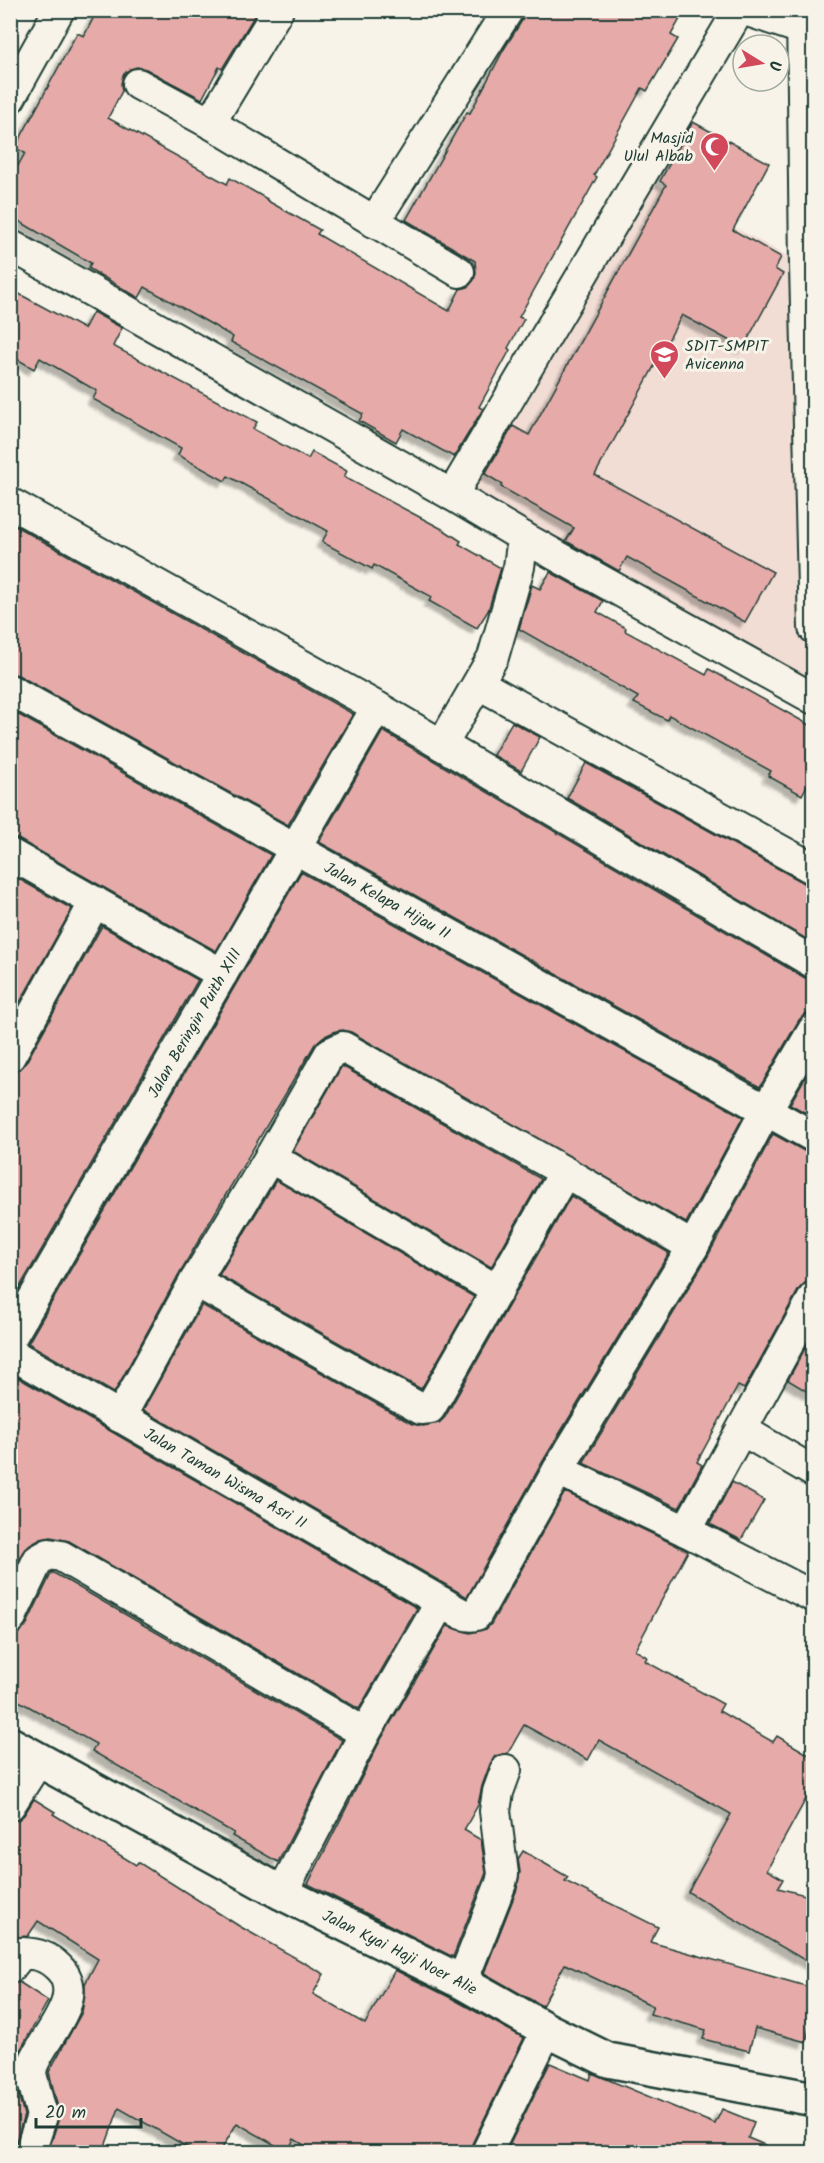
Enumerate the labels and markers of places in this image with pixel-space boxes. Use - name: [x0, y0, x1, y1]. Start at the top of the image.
- place label: Masjid Ulul Albab: [624, 126, 694, 169]
- mosque icon: Masjid Ulul Albab: [698, 130, 730, 172]
- place label: SDIT-SMPIT Avicenna: [685, 334, 769, 377]
- school or university icon: SDIT-SMPIT Avicenna: [648, 338, 680, 380]

